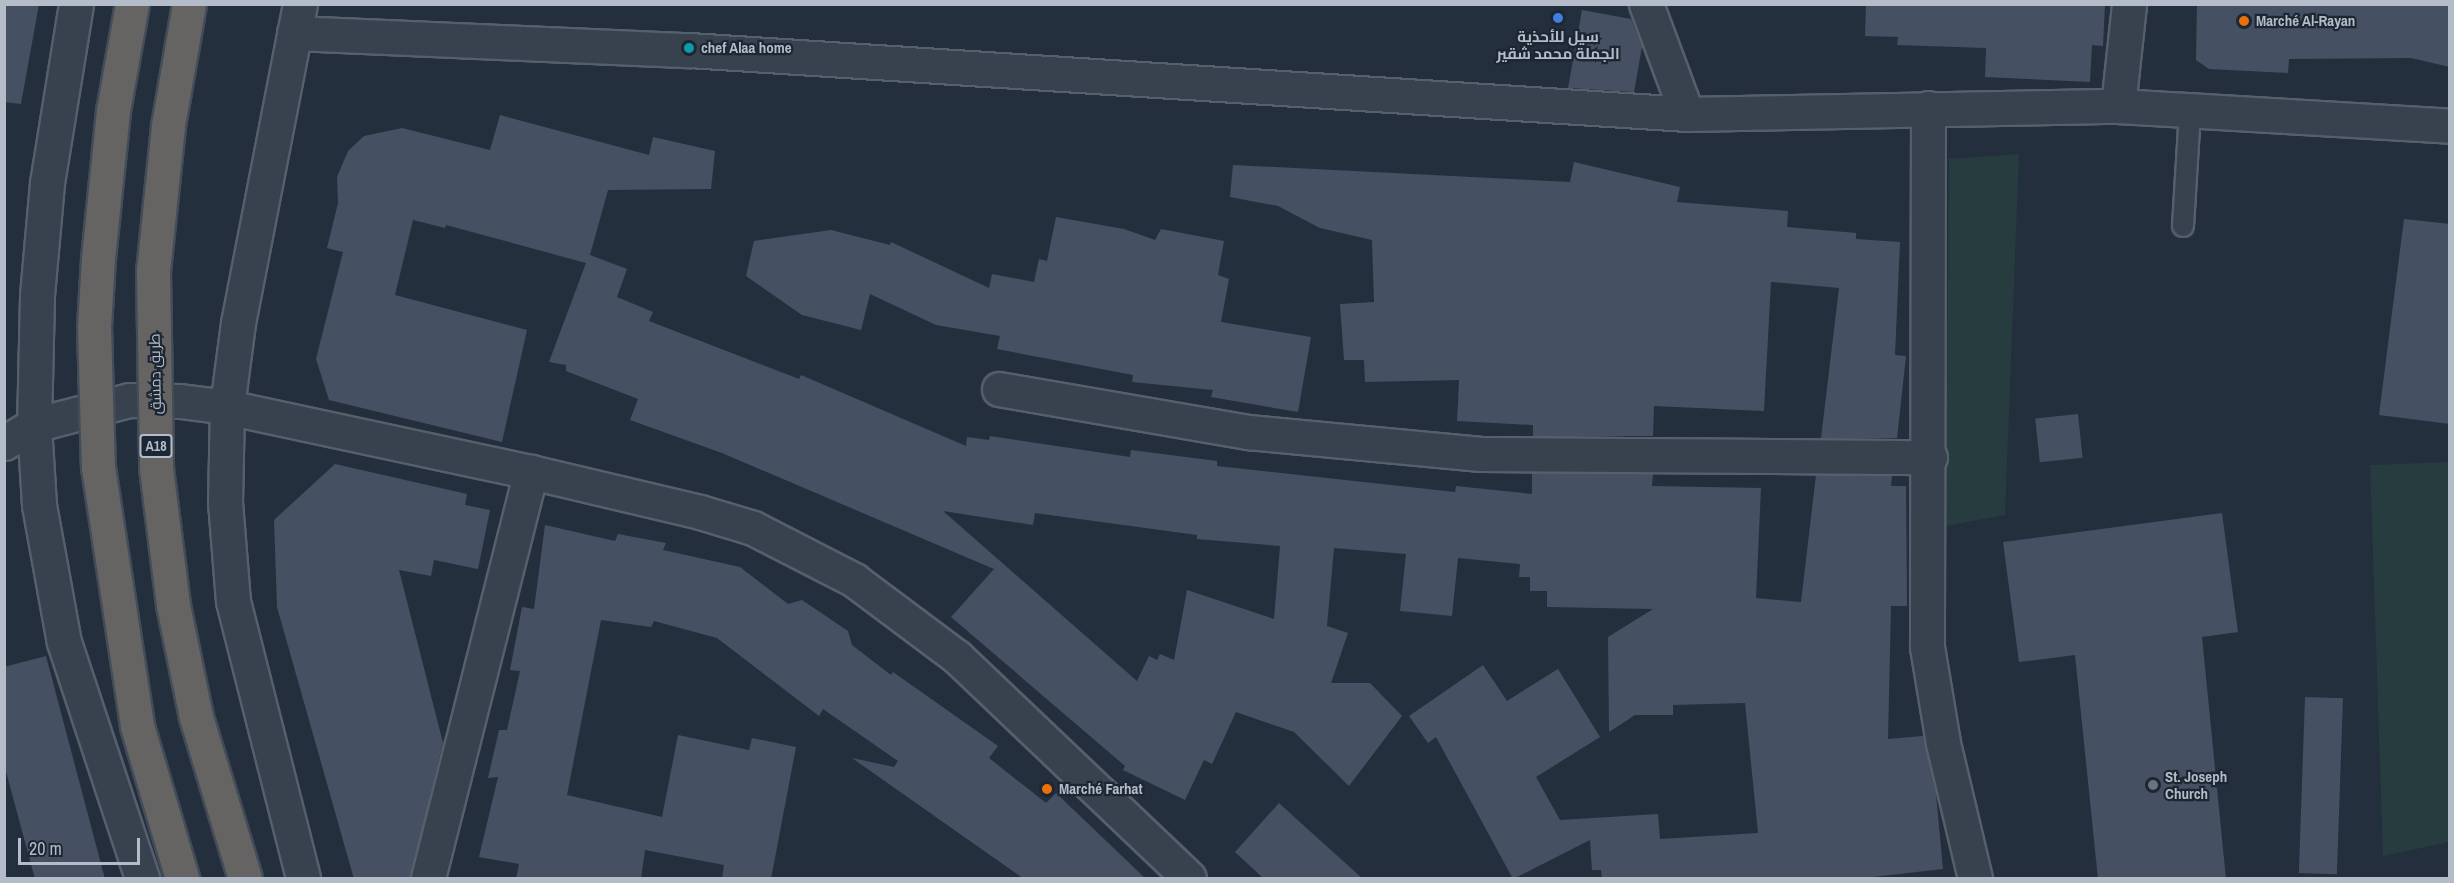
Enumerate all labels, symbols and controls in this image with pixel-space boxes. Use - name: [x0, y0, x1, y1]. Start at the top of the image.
- marker: سيل للأحذية الجملة محمد شقير: [1551, 11, 1565, 25]
- place label: Marché Al-Rayan: [2256, 12, 2356, 30]
- marker: Marché Al-Rayan: [2237, 14, 2251, 28]
- place label: سيل للأحذية الجملة محمد شقير: [1496, 27, 1620, 62]
- place label: chef Alaa home: [701, 39, 792, 57]
- marker: chef Alaa home: [682, 41, 696, 55]
- street label: طريق دمشق: [145, 333, 165, 415]
- road number: A18: [138, 435, 174, 457]
- place label: St. Joseph Church: [2165, 767, 2227, 802]
- marker: St. Joseph Church: [2146, 778, 2160, 792]
- place label: Marché Farhat: [1059, 780, 1142, 798]
- marker: Marché Farhat: [1040, 782, 1054, 796]
- scale bar: [21, 826, 142, 864]
- text: 20 m: [29, 836, 62, 861]

